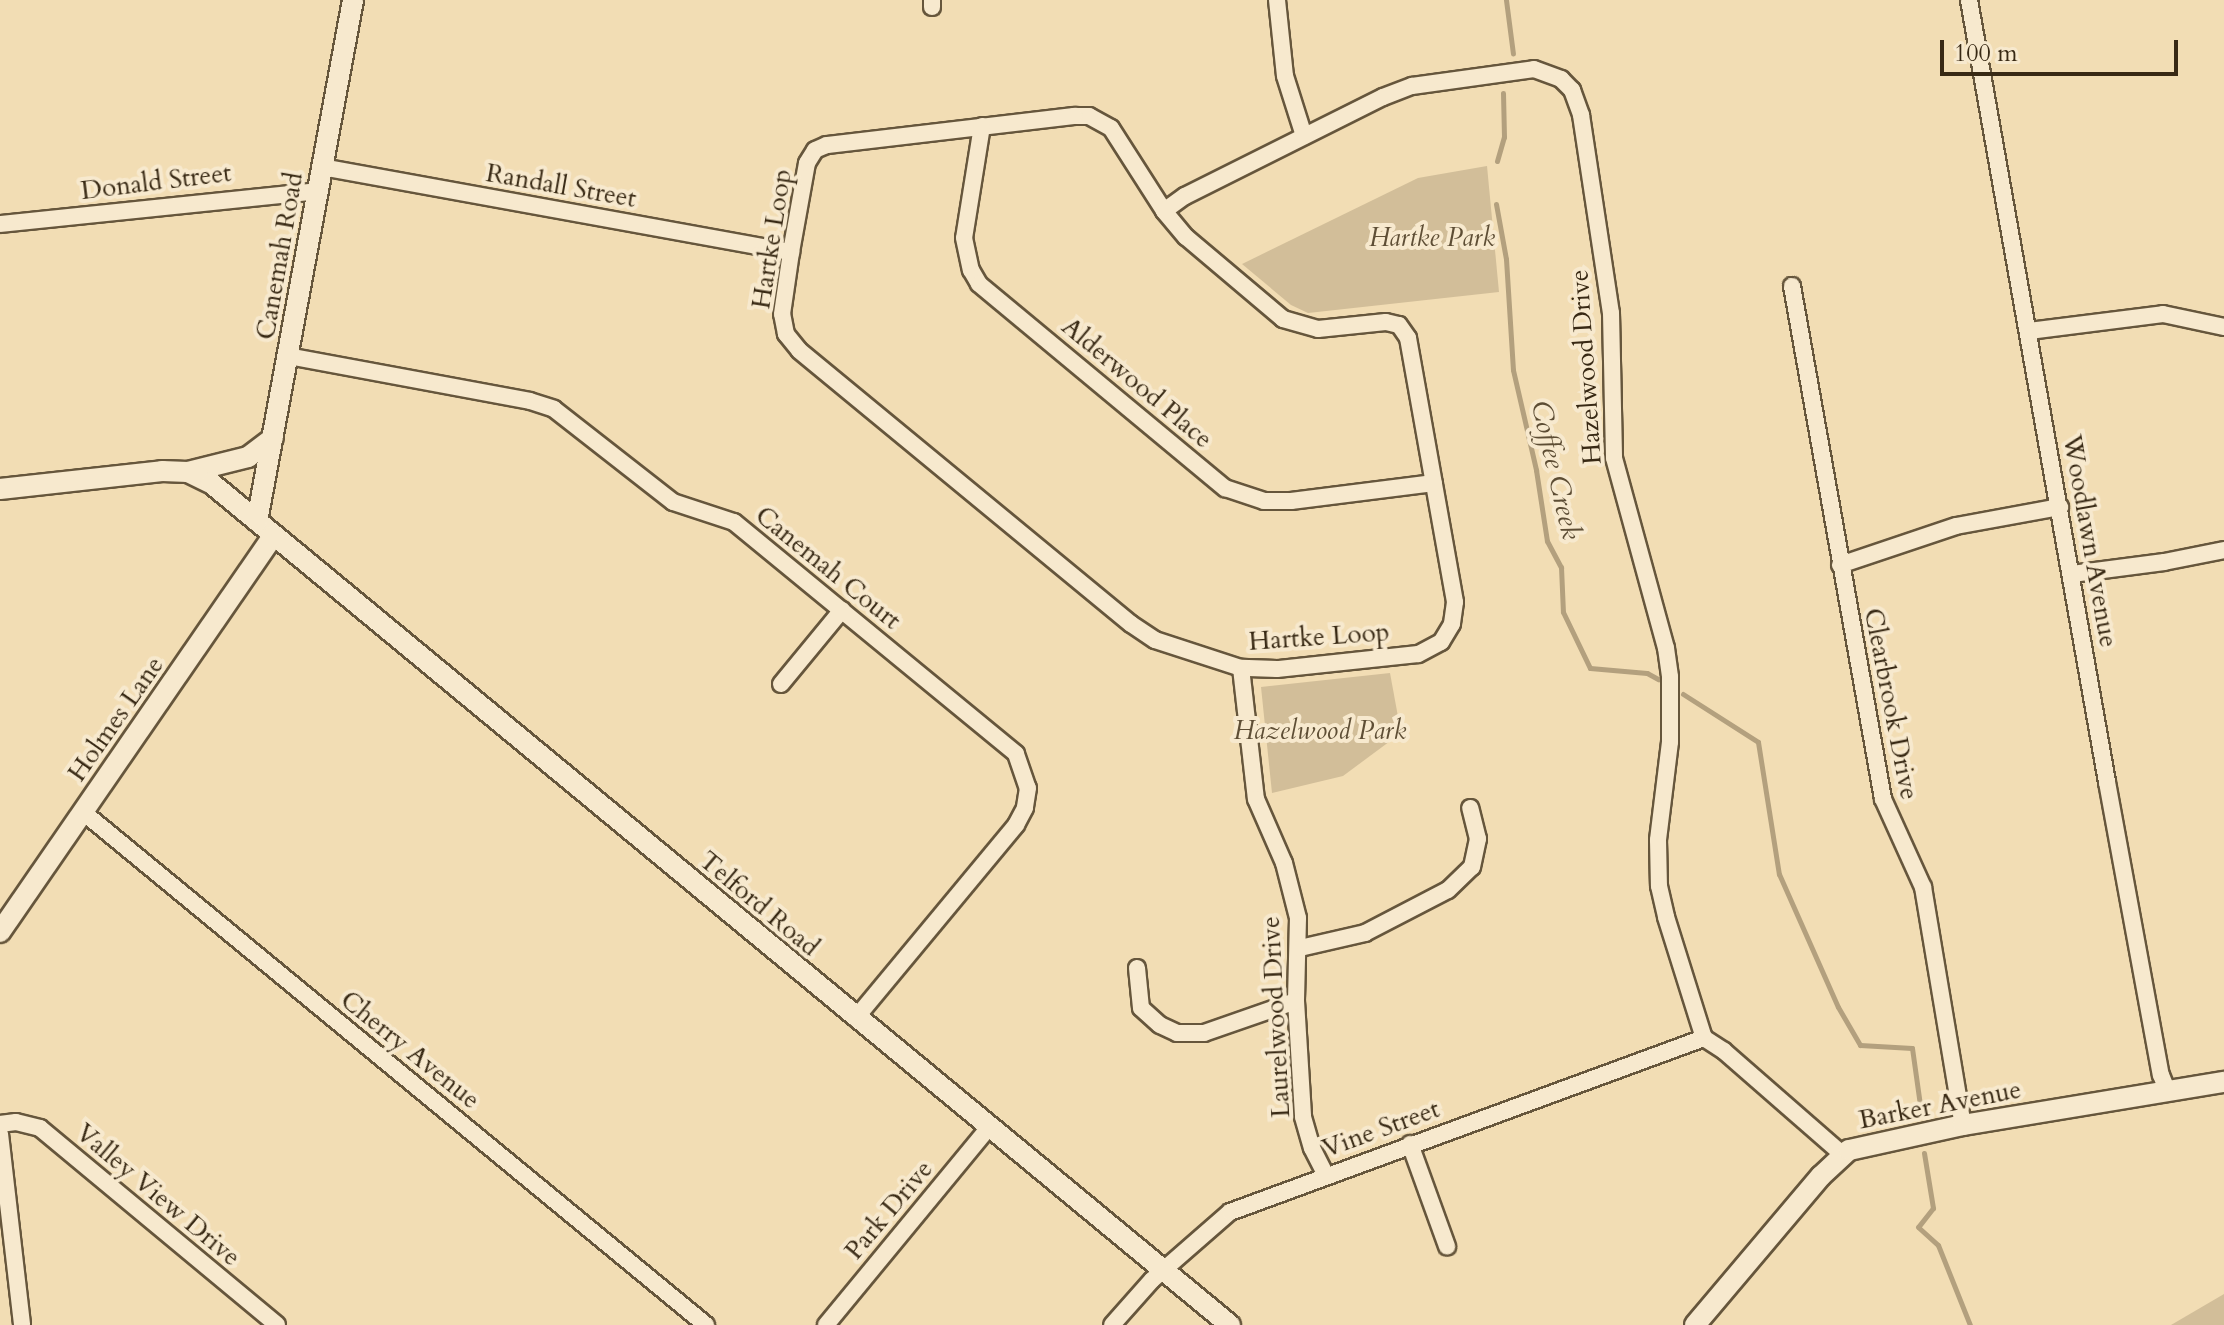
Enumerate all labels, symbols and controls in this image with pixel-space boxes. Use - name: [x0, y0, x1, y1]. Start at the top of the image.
- scale bar: [1944, 24, 2182, 74]
- text: 100 m: [1954, 37, 2018, 70]
- street label: Donald Street: [79, 157, 233, 207]
- street label: Randall Street: [484, 157, 638, 215]
- street label: Hartke Loop: [746, 167, 798, 311]
- street label: Canemah Road: [250, 170, 310, 342]
- park label: Hartke Park: [1369, 222, 1495, 254]
- street label: Hazelwood Drive: [1564, 268, 1608, 466]
- street label: Alderwood Place: [1055, 311, 1219, 455]
- water label: Coffee Creek: [1524, 397, 1588, 543]
- street label: Woodlawn Avenue: [2056, 432, 2124, 650]
- street label: Canemah Court: [749, 500, 907, 636]
- street label: Clearbrook Drive: [1857, 606, 1925, 802]
- street label: Hartke Loop: [1248, 617, 1390, 657]
- street label: Holmes Lane: [62, 650, 170, 788]
- park label: Hazelwood Park: [1234, 715, 1406, 747]
- street label: Telford Road: [693, 845, 825, 963]
- street label: Laurelwood Drive: [1255, 915, 1297, 1119]
- street label: Cherry Avenue: [334, 984, 486, 1116]
- street label: Barker Avenue: [1856, 1074, 2024, 1136]
- street label: Vine Street: [1318, 1093, 1444, 1165]
- street label: Valley View Drive: [69, 1117, 247, 1273]
- street label: Park Drive: [839, 1154, 939, 1266]

